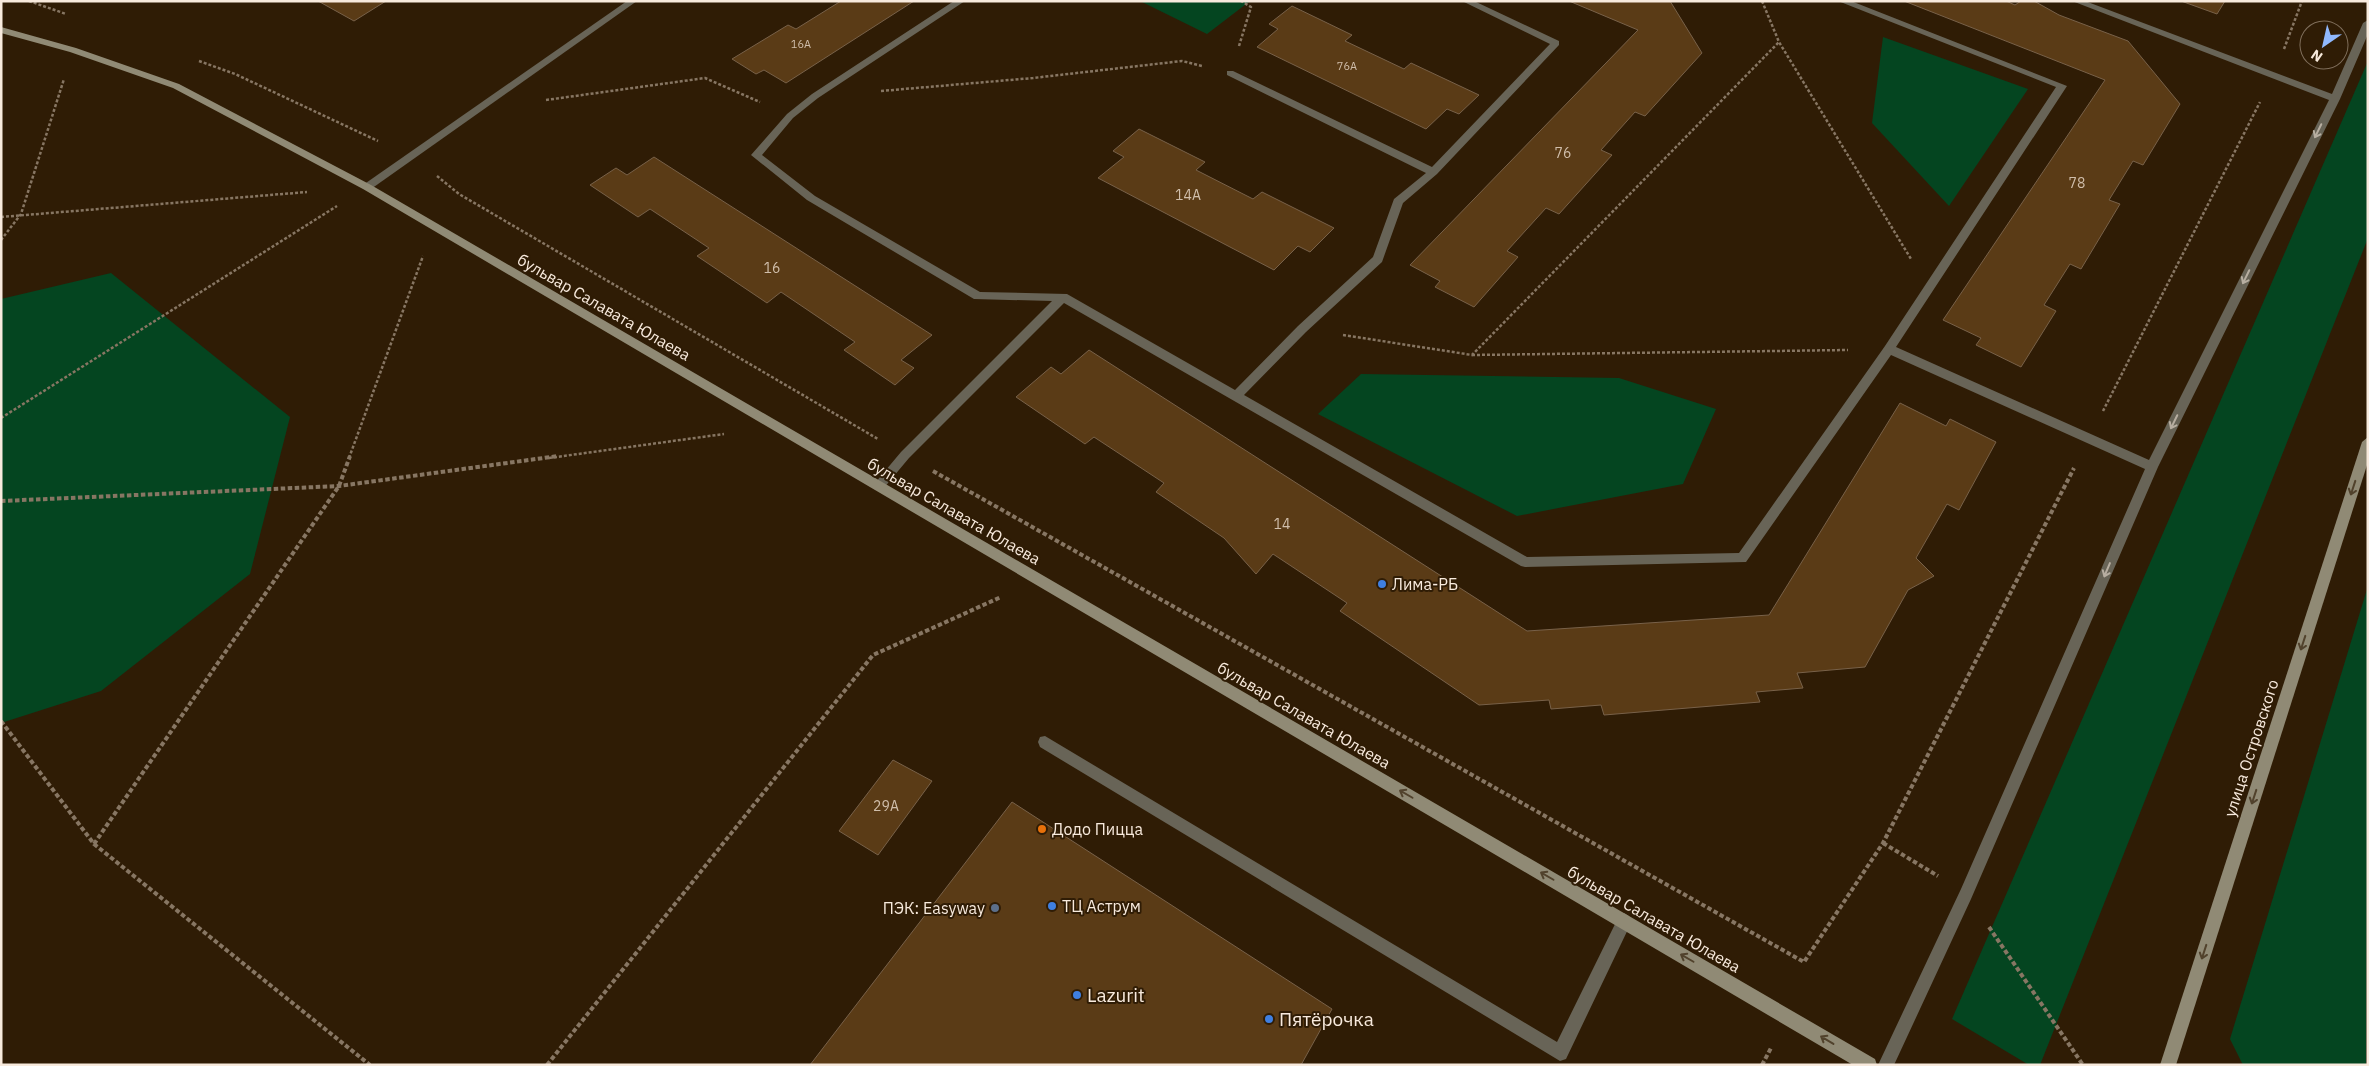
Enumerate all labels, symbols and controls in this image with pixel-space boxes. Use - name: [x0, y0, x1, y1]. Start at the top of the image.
- north arrow: [2299, 20, 2349, 70]
- house number: 16А: [791, 37, 811, 51]
- text: N: [2307, 45, 2326, 66]
- house number: 76А: [1337, 59, 1357, 73]
- one-way arrow: [2313, 123, 2323, 138]
- house number: 76: [1555, 144, 1571, 162]
- house number: 78: [2069, 174, 2085, 192]
- house number: 14А: [1175, 186, 1201, 204]
- street label: бульвар Салавата Юлаева: [514, 249, 694, 365]
- house number: 16: [764, 259, 780, 277]
- one-way arrow: [2241, 269, 2250, 284]
- one-way arrow: [2169, 415, 2179, 430]
- street label: бульвар Салавата Юлаева: [864, 453, 1044, 569]
- one-way arrow: [2348, 480, 2357, 495]
- house number: 14: [1274, 515, 1290, 533]
- one-way arrow: [2102, 562, 2112, 577]
- place label: Лима-РБ: [1392, 574, 1458, 594]
- marker: Лима-РБ: [1376, 578, 1388, 590]
- one-way arrow: [2298, 634, 2308, 650]
- street label: бульвар Салавата Юлаева: [1214, 657, 1394, 773]
- street label: улица Островского: [2219, 677, 2283, 819]
- one-way arrow: [1400, 788, 1414, 798]
- one-way arrow: [2248, 789, 2258, 805]
- house number: 29А: [873, 797, 899, 815]
- place label: Додо Пицца: [1052, 819, 1143, 839]
- marker: Додо Пицца: [1036, 823, 1048, 835]
- street label: бульвар Салавата Юлаева: [1564, 861, 1744, 977]
- one-way arrow: [1540, 870, 1554, 880]
- place label: ТЦ Аструм: [1062, 896, 1141, 916]
- place label: ПЭК: Easyway: [883, 898, 985, 918]
- marker: ТЦ Аструм: [1046, 900, 1058, 912]
- marker: ПЭК: Easyway: [989, 902, 1001, 914]
- one-way arrow: [2199, 944, 2208, 960]
- one-way arrow: [1681, 952, 1695, 962]
- place label: Lazurit: [1087, 983, 1145, 1007]
- marker: Lazurit: [1071, 989, 1083, 1001]
- place label: Пятёрочка: [1279, 1007, 1374, 1031]
- marker: Пятёрочка: [1263, 1013, 1275, 1025]
- one-way arrow: [1821, 1034, 1835, 1044]

